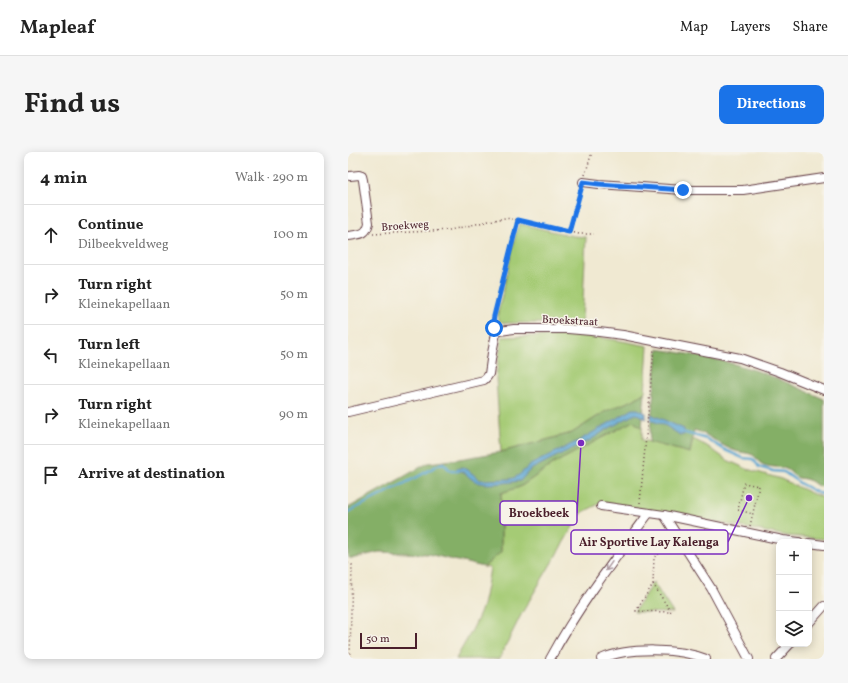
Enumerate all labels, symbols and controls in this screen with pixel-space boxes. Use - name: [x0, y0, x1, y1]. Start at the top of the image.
- text: Mapleaf: [20, 15, 95, 41]
- text: Map: [680, 18, 708, 37]
- text: Layers: [730, 18, 770, 37]
- text: Share: [792, 18, 828, 37]
- text: Find us: [24, 85, 120, 124]
- button: Directions: [719, 85, 824, 124]
- text: 4 min: [40, 167, 87, 190]
- text: Walk · 290 m: [235, 169, 308, 187]
- route end: [674, 181, 692, 199]
- text: Continue: [78, 215, 143, 236]
- street label: Broekweg: [381, 217, 430, 236]
- icon: ahead: [40, 224, 62, 246]
- text: 100 m: [273, 226, 308, 244]
- text: Dilbeekveldweg: [78, 236, 169, 254]
- text: Turn right: [78, 275, 152, 296]
- icon: right: [40, 284, 62, 306]
- text: 50 m: [280, 286, 308, 304]
- text: Kleinekapellaan: [78, 296, 170, 314]
- street label: Broekstraat: [541, 313, 599, 330]
- route start: [485, 319, 503, 337]
- text: Turn left: [78, 335, 140, 356]
- icon: left: [40, 344, 62, 366]
- text: 50 m: [280, 346, 308, 364]
- text: Kleinekapellaan: [78, 356, 170, 374]
- text: Turn right: [78, 395, 152, 416]
- icon: right: [40, 404, 62, 426]
- text: 90 m: [279, 406, 308, 424]
- text: Kleinekapellaan: [78, 416, 170, 434]
- icon: arrive: [40, 464, 62, 486]
- text: Arrive at destination: [78, 464, 225, 485]
- callout: Broekbeek: [500, 501, 577, 525]
- text: Broekbeek: [509, 506, 570, 522]
- callout: Air Sportive Lay Kalenga: [571, 530, 728, 554]
- text: Air Sportive Lay Kalenga: [579, 535, 720, 551]
- map controls: [776, 539, 812, 647]
- button: +: [776, 539, 812, 575]
- one-way arrow: [605, 561, 613, 572]
- button: −: [776, 575, 812, 611]
- button: layers: [776, 611, 812, 647]
- scale bar: [360, 631, 417, 650]
- text: 50 m: [366, 632, 390, 647]

